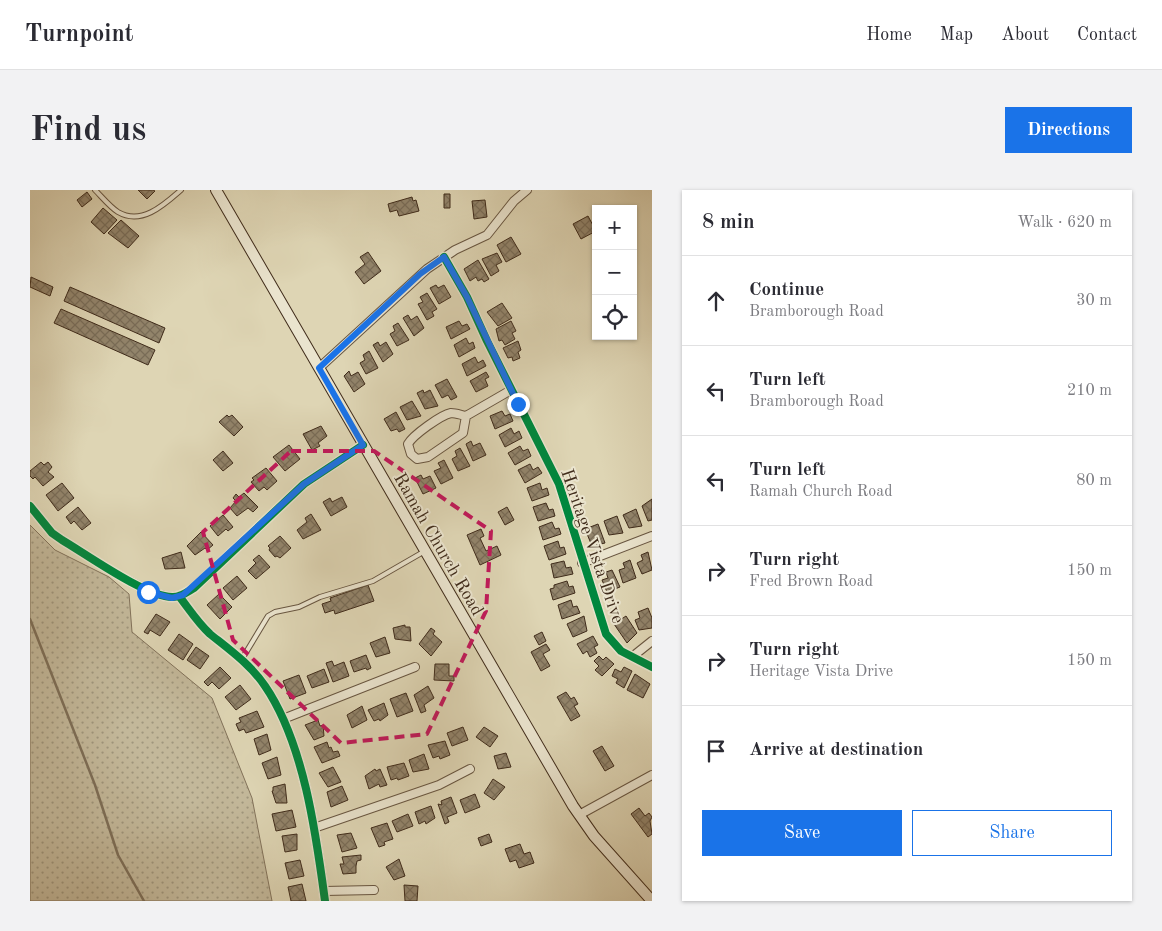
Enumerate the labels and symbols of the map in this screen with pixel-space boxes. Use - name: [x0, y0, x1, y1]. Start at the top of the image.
- route end: [507, 393, 530, 416]
- street label: Heritage Vista Drive: [557, 467, 627, 626]
- street label: Ramah Church Road: [390, 470, 486, 619]
- route start: [137, 581, 160, 604]

